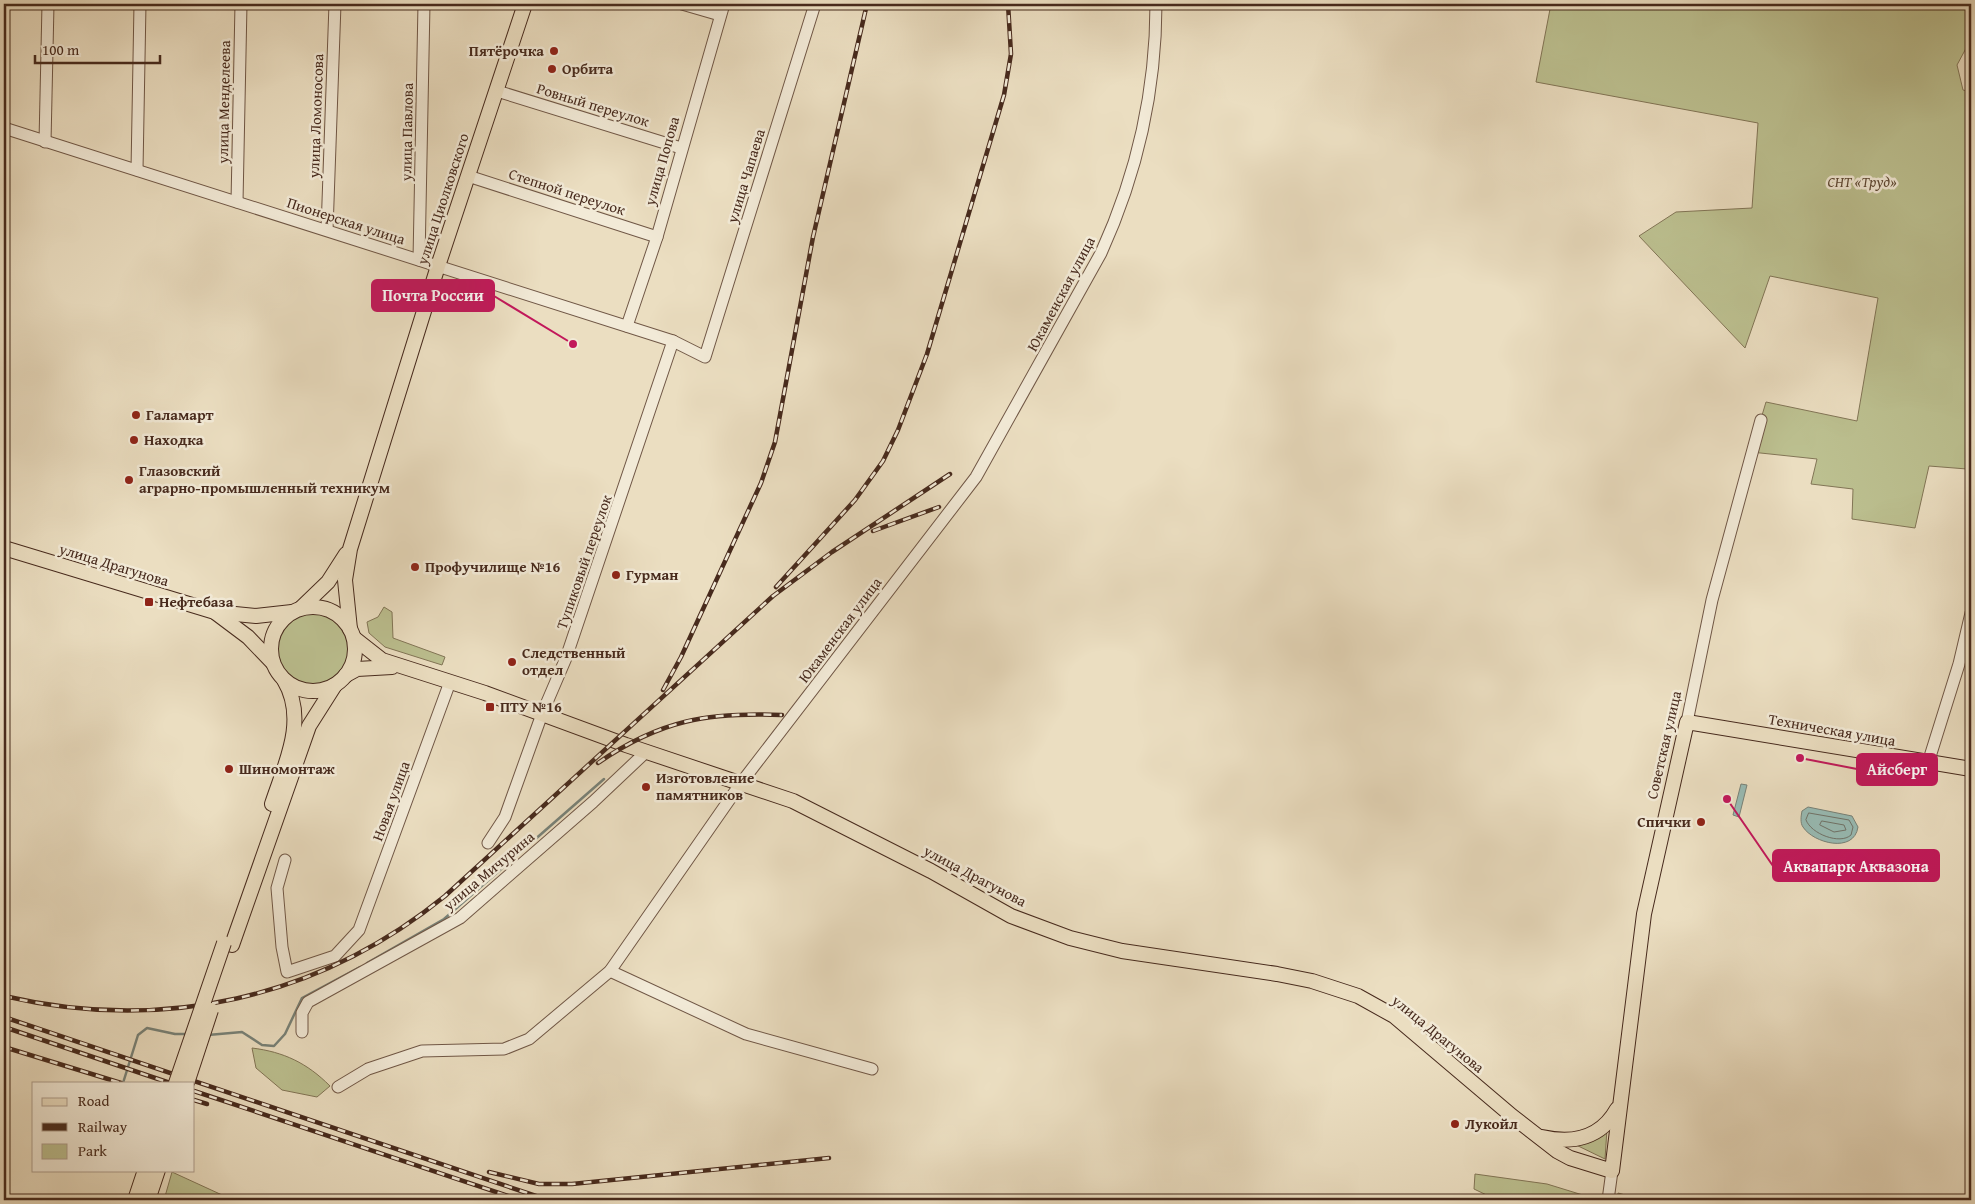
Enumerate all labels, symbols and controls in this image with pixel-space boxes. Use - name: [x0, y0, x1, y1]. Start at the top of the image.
- scale bar: [35, 32, 160, 64]
- text: 100 m: [42, 39, 80, 60]
- street label: улица Менделеева: [212, 39, 235, 165]
- place label: Пятёрочка: [469, 40, 544, 61]
- marker: Пятёрочка: [548, 45, 560, 57]
- street label: улица Ломоносова: [303, 53, 328, 180]
- place label: Орбита: [562, 58, 614, 79]
- marker: Орбита: [546, 63, 558, 75]
- street label: Ровный переулок: [534, 77, 652, 132]
- street label: улица Павлова: [395, 82, 418, 182]
- street label: улица Попова: [639, 113, 684, 209]
- street label: улица Чапаева: [721, 125, 770, 226]
- street label: улица Циолковского: [411, 130, 474, 268]
- street label: Степной переулок: [506, 163, 628, 220]
- park label: СНТ «Труд»: [1827, 171, 1897, 192]
- street label: Пионерская улица: [284, 192, 409, 250]
- street label: Юкаменская улица: [1021, 232, 1100, 355]
- callout: Почта России: [372, 280, 494, 311]
- text: Почта России: [382, 283, 484, 307]
- place label: Галамарт: [146, 404, 214, 425]
- marker: Галамарт: [130, 409, 142, 421]
- place label: Находка: [144, 429, 204, 450]
- marker: Находка: [128, 434, 140, 446]
- place label: Глазовский аграрно-промышленный техникум: [139, 460, 390, 498]
- marker: Глазовский аграрно-промышленный техникум: [123, 474, 135, 486]
- street label: Тупиковый переулок: [551, 492, 616, 632]
- street label: улица Драгунова: [56, 538, 172, 591]
- place label: Профучилище №16: [425, 556, 560, 577]
- marker: Профучилище №16: [409, 561, 421, 573]
- place label: Гурман: [626, 564, 678, 585]
- marker: Гурман: [610, 569, 622, 581]
- street label: Юкаменская улица: [793, 572, 887, 687]
- place label: Нефтебаза: [159, 591, 234, 612]
- marker: Нефтебаза: [143, 596, 155, 608]
- place label: Следственный отдел: [522, 642, 626, 680]
- marker: Следственный отдел: [506, 656, 518, 668]
- street label: Советская улица: [1641, 688, 1686, 801]
- place label: ПТУ №16: [500, 696, 562, 717]
- marker: ПТУ №16: [484, 701, 496, 713]
- street label: Техническая улица: [1767, 708, 1898, 751]
- callout: Айсберг: [1857, 754, 1937, 785]
- street label: Новая улица: [366, 757, 415, 844]
- text: Айсберг: [1867, 757, 1928, 781]
- place label: Шиномонтаж: [239, 758, 335, 779]
- marker: Шиномонтаж: [223, 763, 235, 775]
- place label: Изготовление памятников: [656, 767, 754, 805]
- marker: Изготовление памятников: [640, 781, 652, 793]
- place label: Спички: [1637, 811, 1692, 832]
- marker: Спички: [1695, 816, 1707, 828]
- street label: улица Мичурина: [438, 826, 539, 916]
- street label: улица Драгунова: [919, 839, 1031, 912]
- callout: Аквапарк Аквазона: [1773, 850, 1939, 881]
- text: Аквапарк Аквазона: [1783, 854, 1930, 878]
- street label: улица Драгунова: [1387, 989, 1490, 1078]
- legend: [32, 1082, 195, 1172]
- text: Road: [78, 1090, 109, 1111]
- place label: Лукойл: [1465, 1113, 1518, 1134]
- text: Railway: [78, 1116, 128, 1137]
- marker: Лукойл: [1449, 1118, 1461, 1130]
- text: Park: [78, 1140, 107, 1161]

